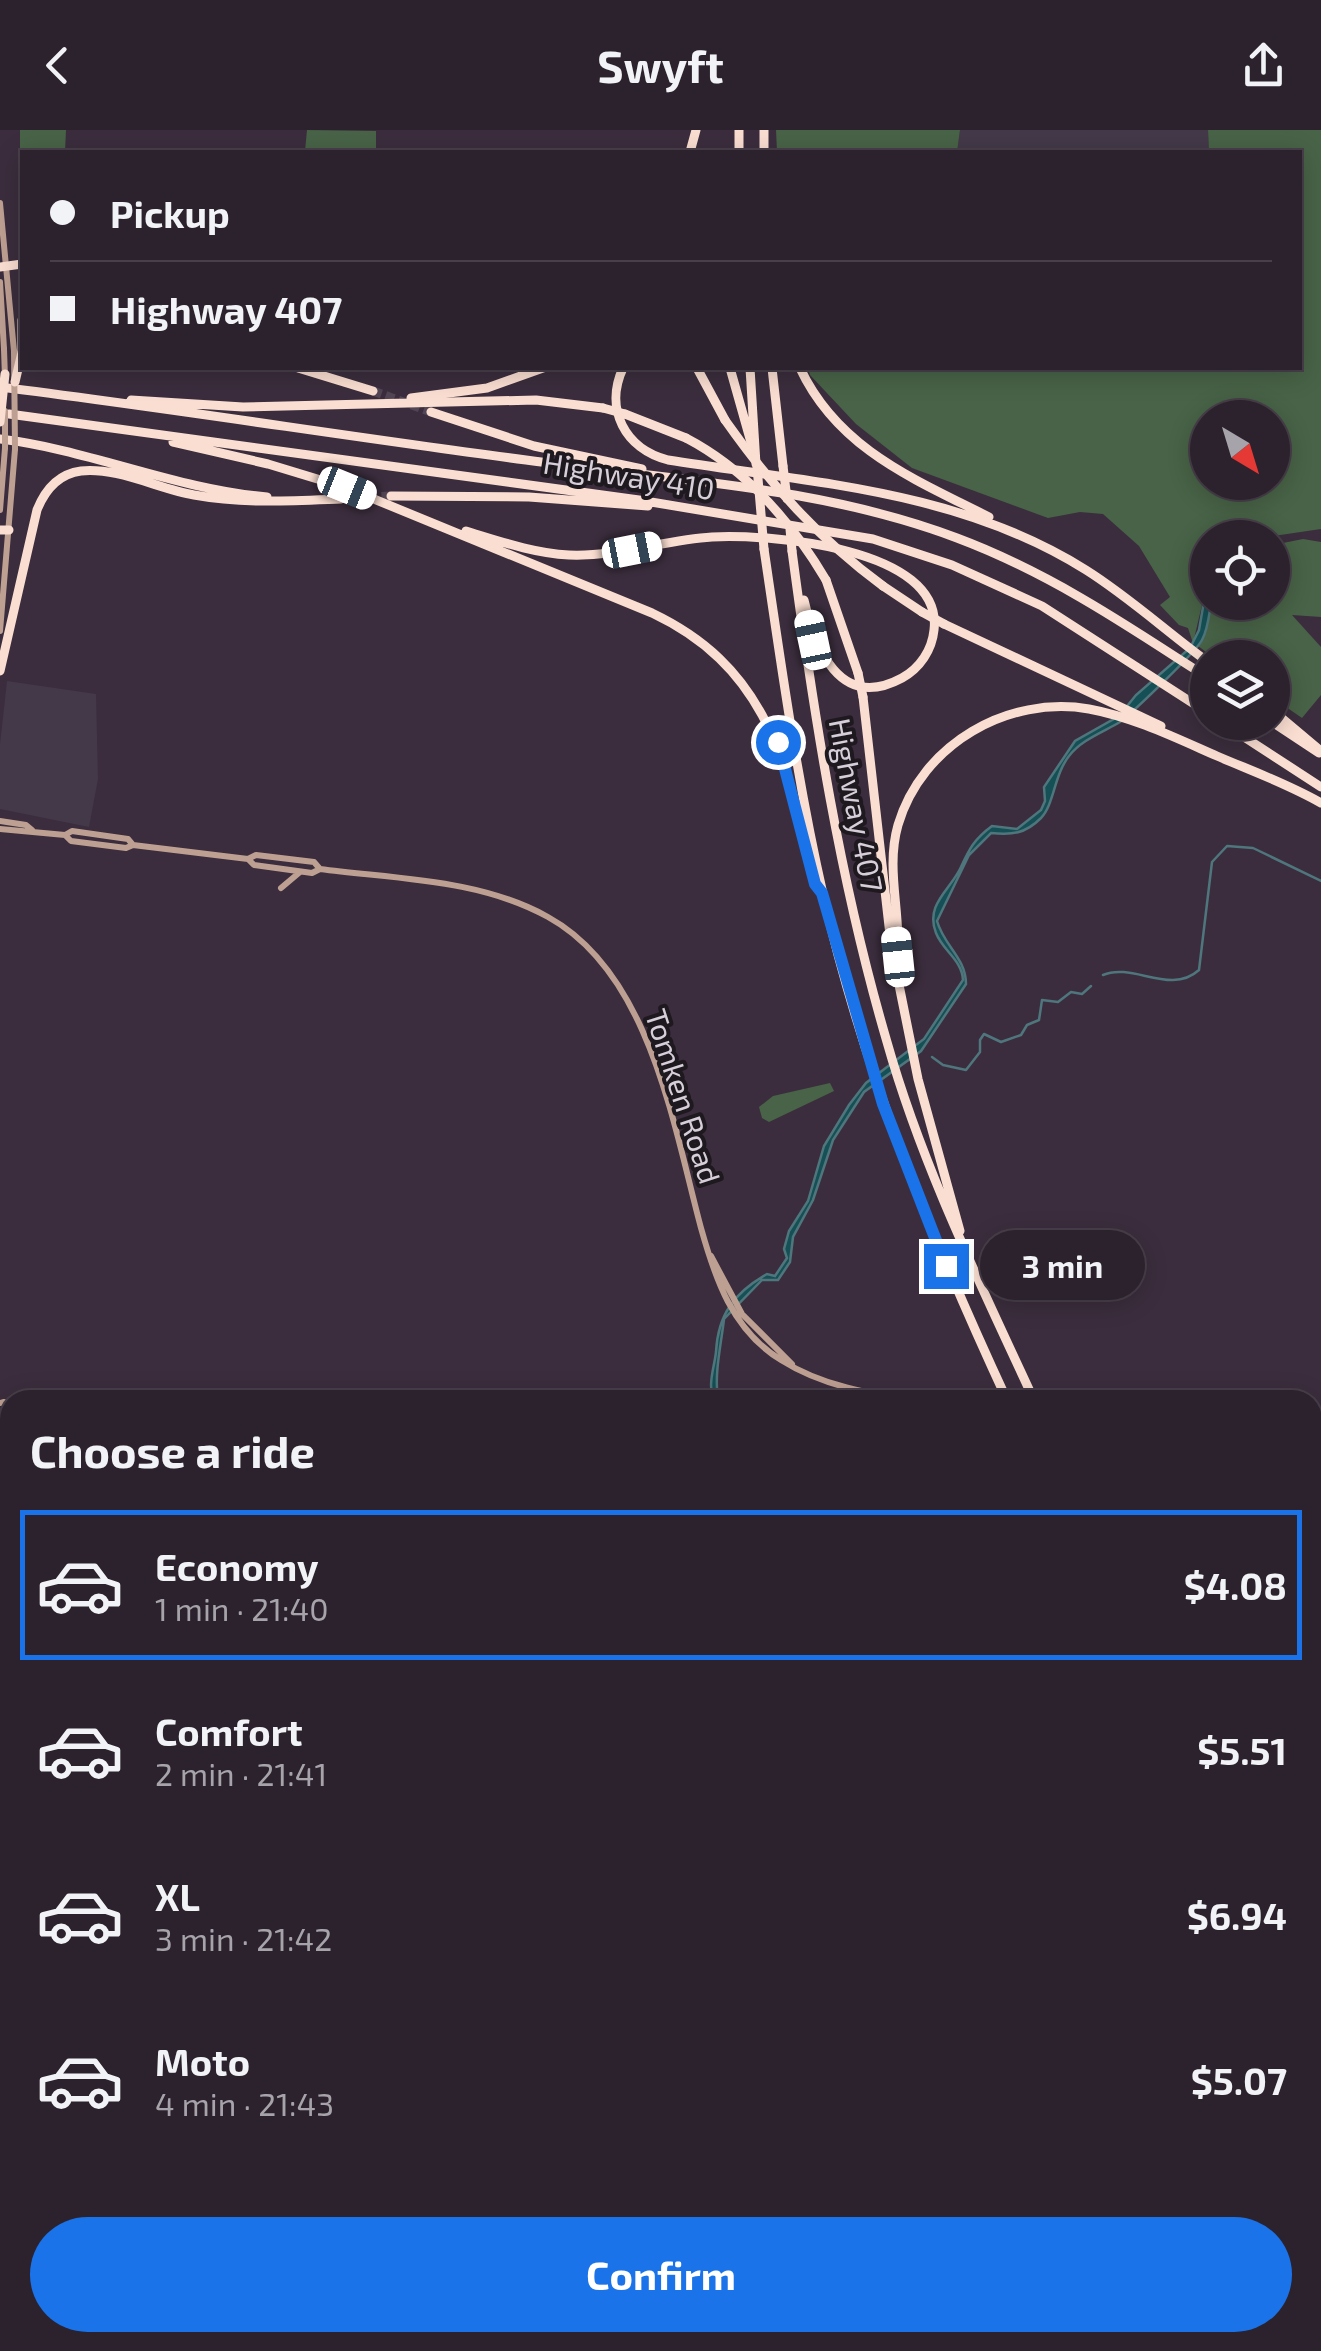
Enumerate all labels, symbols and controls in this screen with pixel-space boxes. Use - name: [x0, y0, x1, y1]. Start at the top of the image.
- icon: back: [30, 38, 85, 93]
- text: Swyft: [597, 38, 724, 92]
- icon: share: [1236, 38, 1291, 93]
- text: Pickup: [110, 190, 230, 236]
- text: Highway 407: [110, 286, 342, 332]
- north arrow: [1190, 400, 1290, 500]
- map controls: [1190, 400, 1290, 740]
- street label: Highway 410: [541, 444, 717, 506]
- car: [314, 463, 380, 513]
- button: locate: [1190, 520, 1290, 620]
- car: [600, 530, 664, 570]
- car: [792, 608, 834, 672]
- button: layers: [1190, 640, 1290, 740]
- street label: Highway 407: [822, 715, 892, 895]
- route start: [756, 720, 801, 765]
- car: [880, 926, 916, 988]
- street label: Tomken Road: [639, 1004, 729, 1188]
- callout: 3 min: [981, 1231, 1146, 1301]
- route end: [924, 1244, 969, 1289]
- text: 3 min: [1022, 1246, 1103, 1284]
- text: Choose a ride: [30, 1423, 315, 1477]
- icon: car: [35, 1540, 125, 1630]
- text: Economy: [155, 1543, 319, 1589]
- text: $4.08: [1184, 1562, 1287, 1608]
- text: 1 min · 21:40: [155, 1589, 329, 1627]
- icon: car: [35, 1705, 125, 1795]
- text: Comfort: [155, 1708, 303, 1754]
- text: $5.51: [1197, 1727, 1287, 1773]
- text: 2 min · 21:41: [155, 1754, 327, 1792]
- icon: car: [35, 1870, 125, 1960]
- text: XL: [155, 1873, 200, 1919]
- text: $6.94: [1187, 1892, 1287, 1938]
- text: 3 min · 21:42: [155, 1919, 332, 1957]
- icon: car: [35, 2035, 125, 2125]
- text: Moto: [155, 2038, 250, 2084]
- text: $5.07: [1191, 2057, 1287, 2103]
- text: 4 min · 21:43: [155, 2084, 334, 2122]
- button: Confirm: [30, 2217, 1292, 2332]

